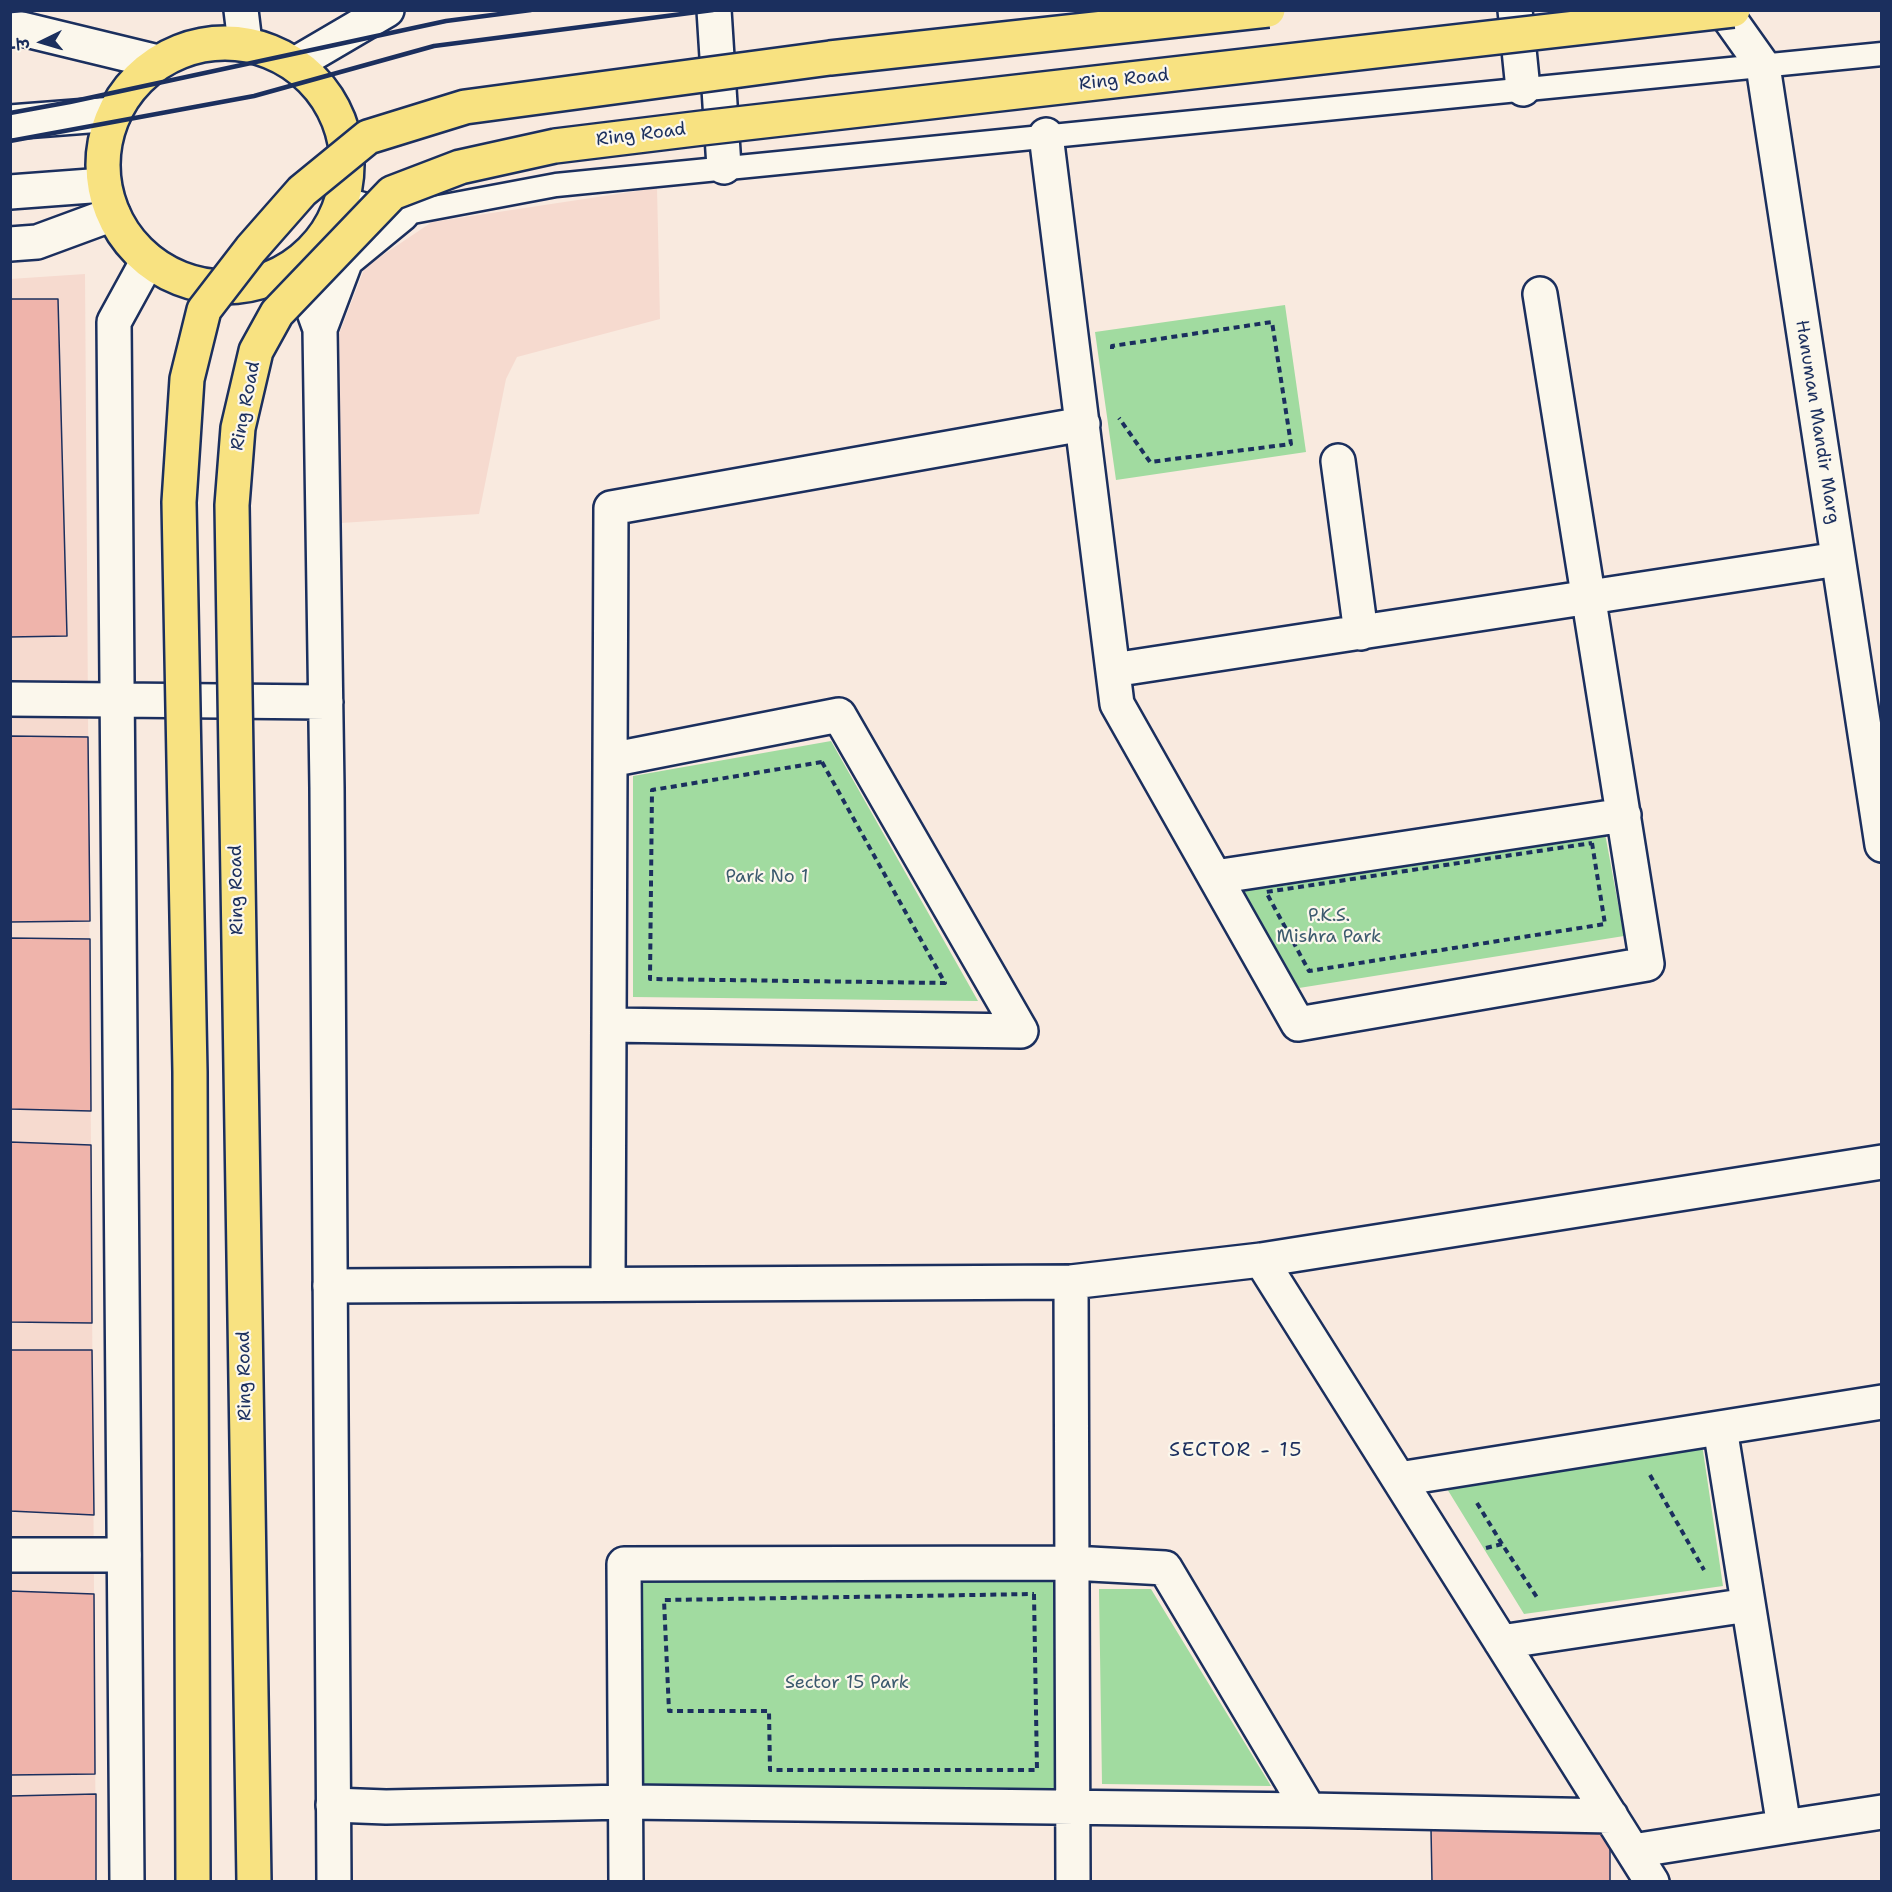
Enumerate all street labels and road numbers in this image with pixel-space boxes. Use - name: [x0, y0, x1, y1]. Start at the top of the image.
- street label: Ring Road: [1078, 65, 1170, 95]
- street label: Ring Road: [595, 119, 687, 151]
- street label: Hanuman Mandir Marg: [1790, 318, 1844, 526]
- street label: Ring Road: [227, 360, 265, 452]
- street label: Ring Road: [225, 845, 249, 935]
- street label: Ring Road: [233, 1331, 257, 1421]

